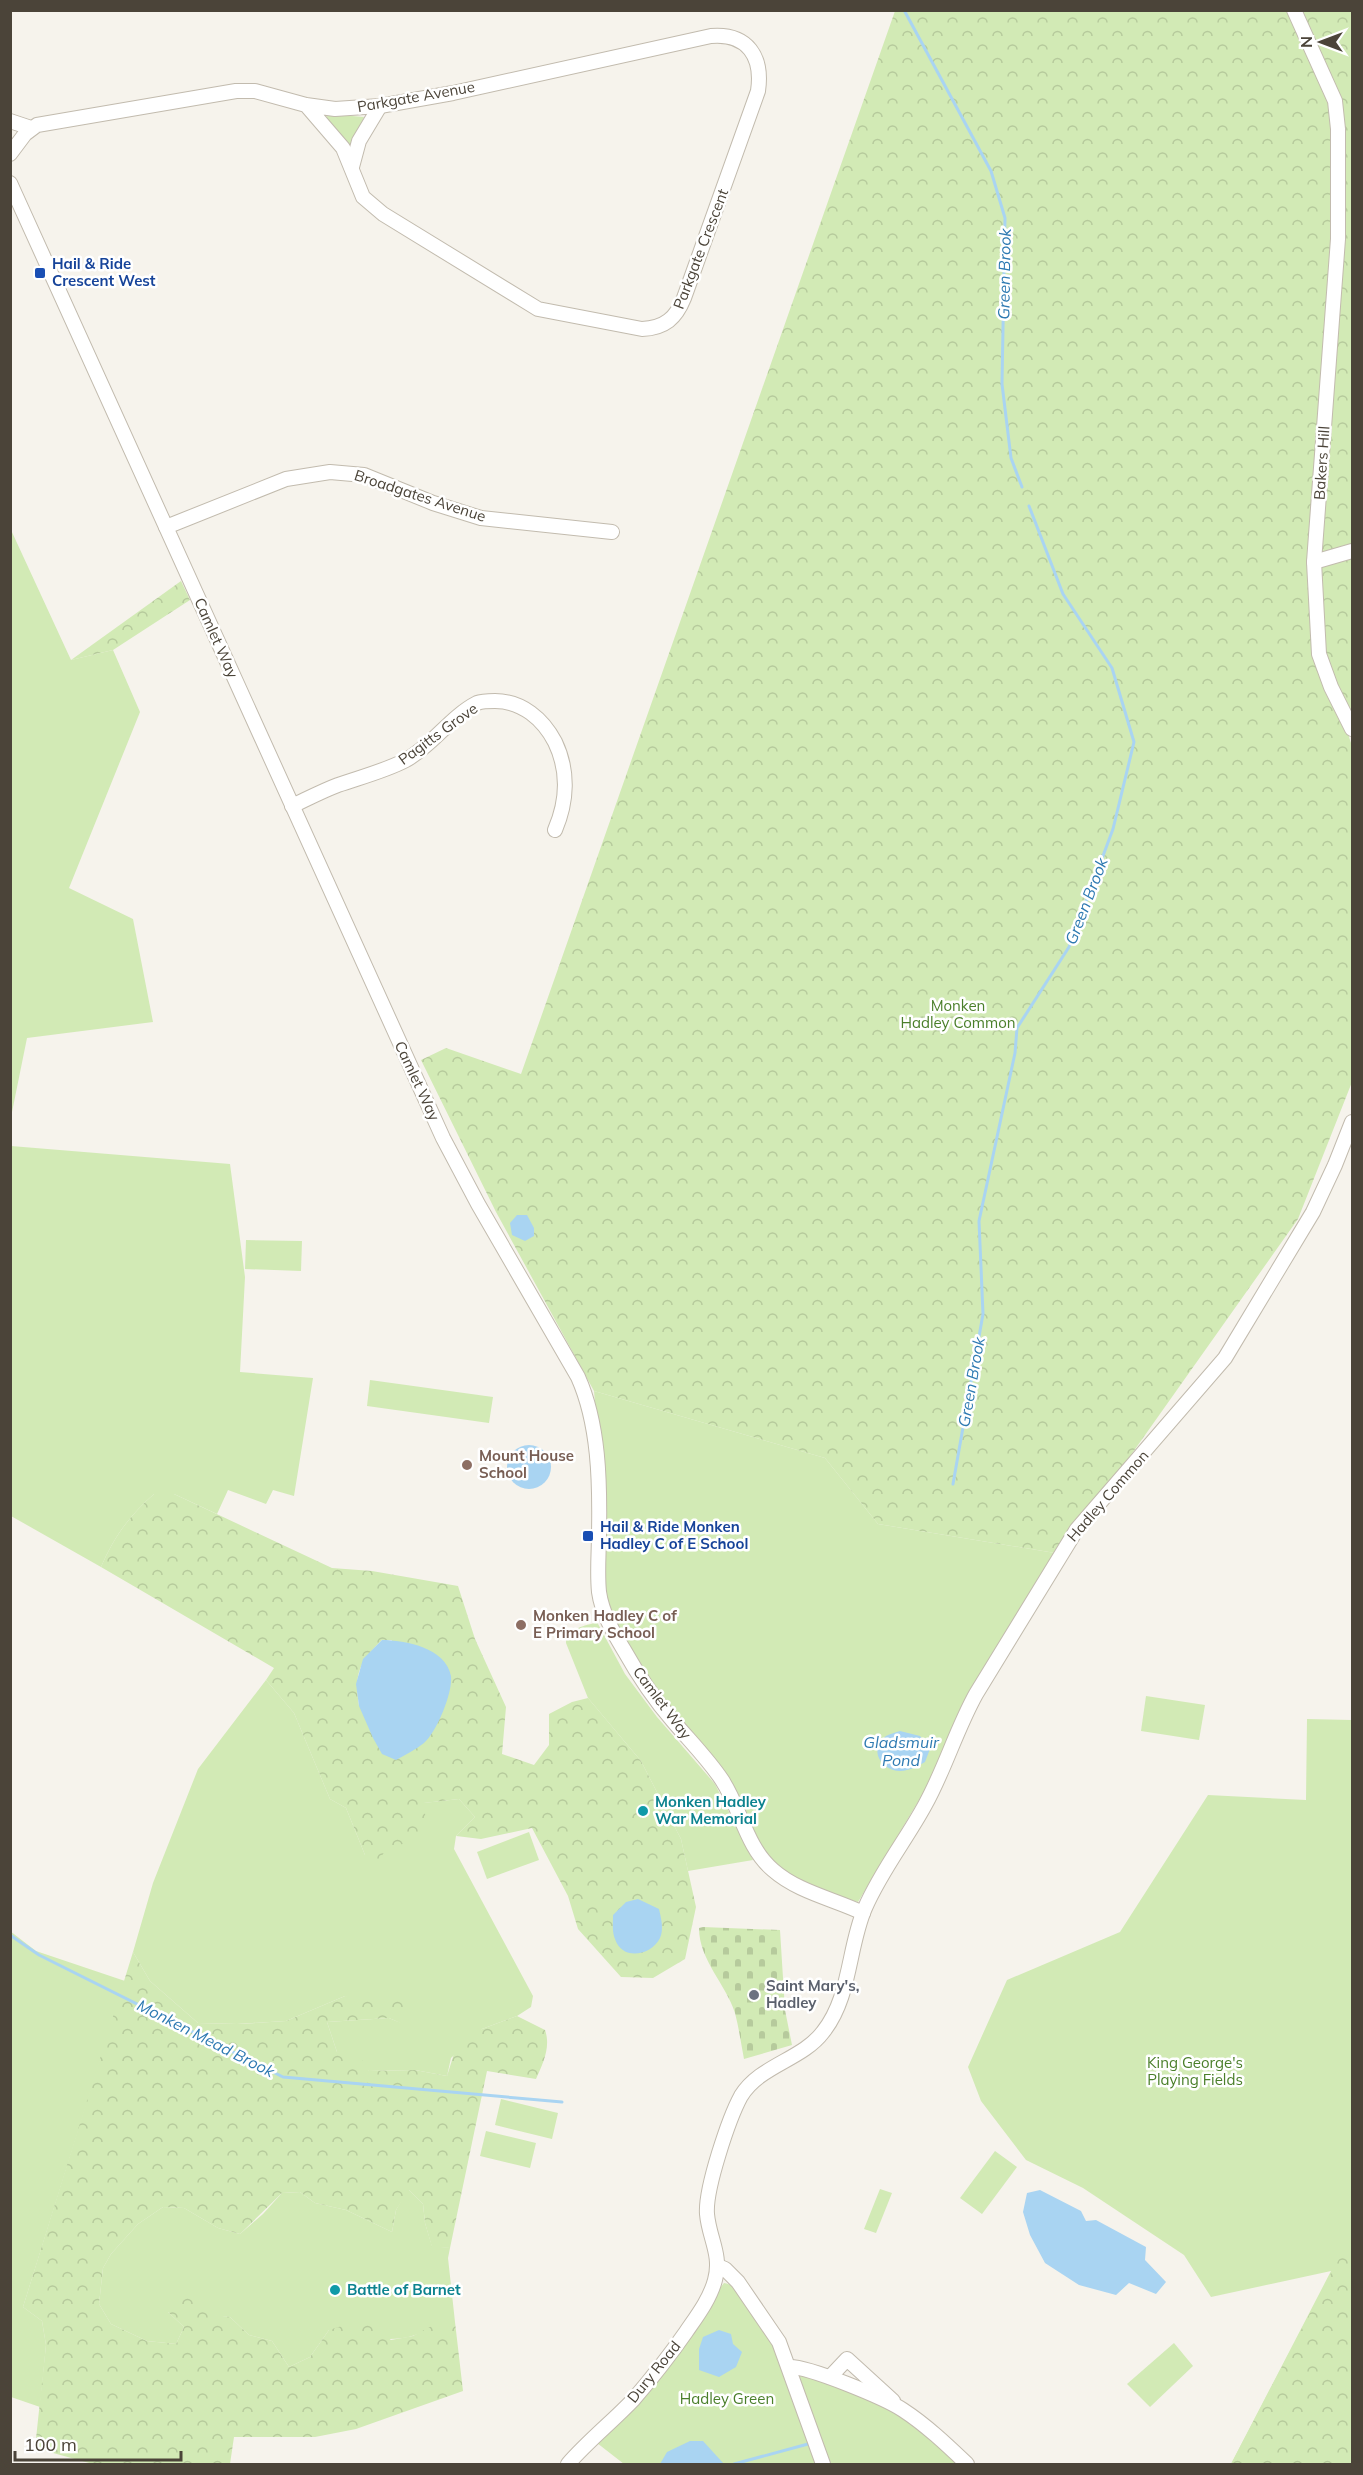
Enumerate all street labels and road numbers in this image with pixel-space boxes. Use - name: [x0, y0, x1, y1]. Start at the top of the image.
- street label: Parkgate Avenue: [356, 77, 476, 116]
- street label: Parkgate Crescent: [669, 186, 732, 312]
- street label: Bakers Hill: [1309, 425, 1334, 500]
- street label: Broadgates Avenue: [352, 465, 488, 526]
- street label: Camlet Way: [190, 595, 243, 681]
- street label: Pagitts Grove: [394, 698, 481, 769]
- street label: Camlet Way: [391, 1038, 444, 1124]
- street label: Hadley Common: [1063, 1446, 1153, 1545]
- street label: Camlet Way: [629, 1663, 696, 1743]
- street label: Dury Road: [623, 2337, 684, 2407]

